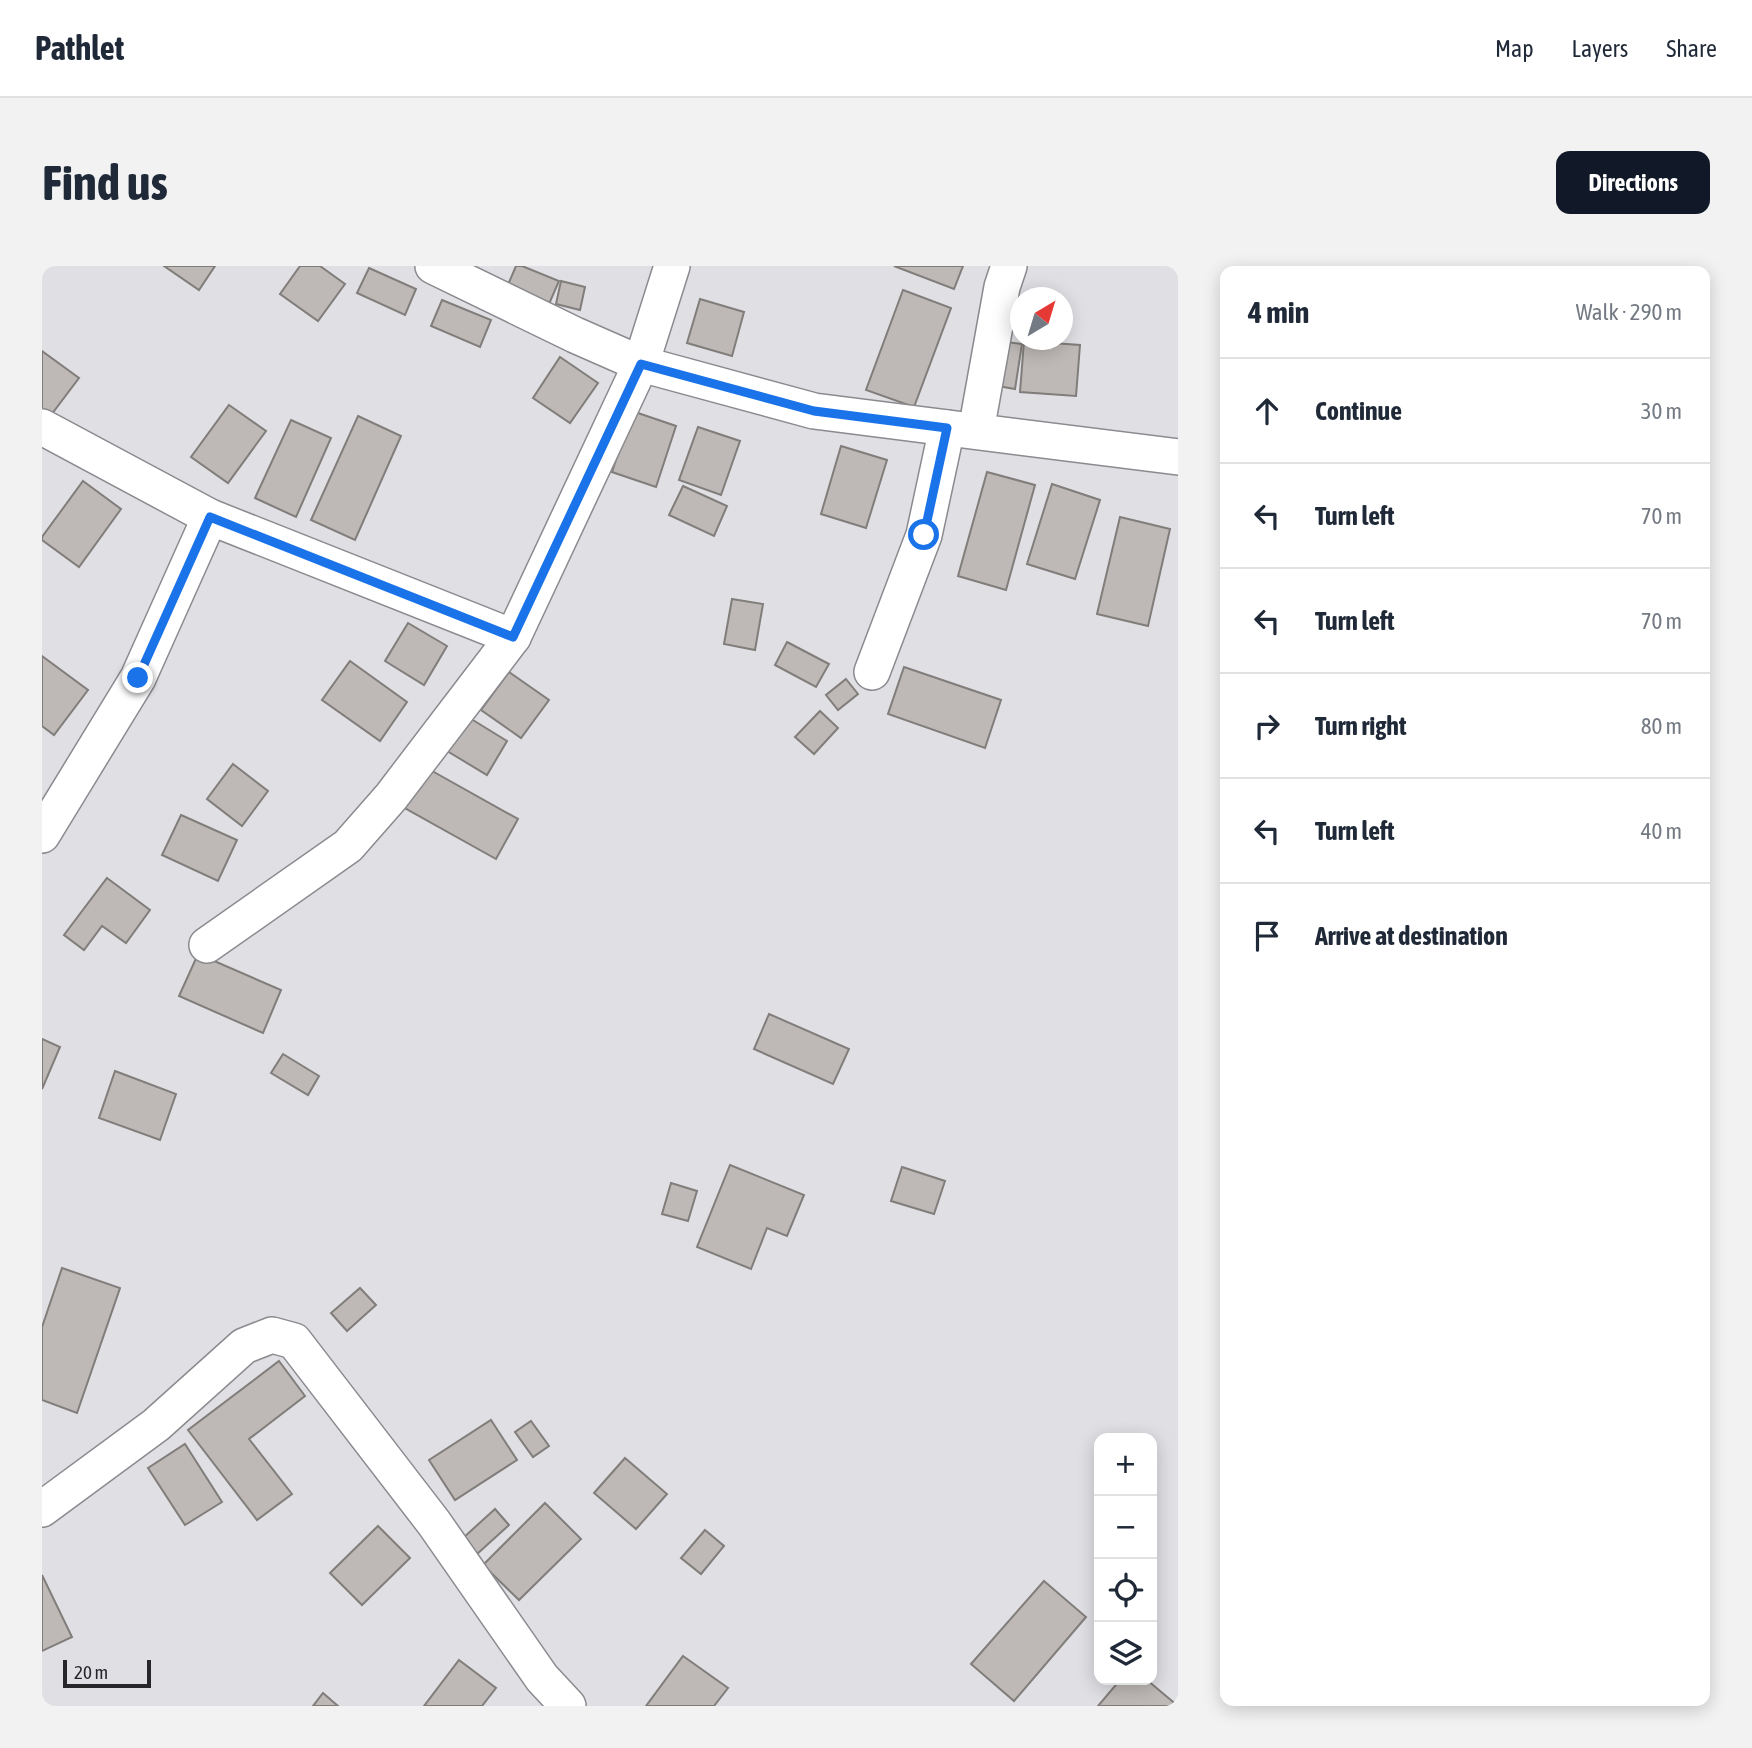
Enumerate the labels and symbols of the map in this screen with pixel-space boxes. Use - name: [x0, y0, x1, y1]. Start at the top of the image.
- north arrow: [1010, 287, 1073, 350]
- route start: [908, 519, 939, 550]
- route end: [122, 662, 153, 693]
- scale bar: [63, 1657, 150, 1689]

